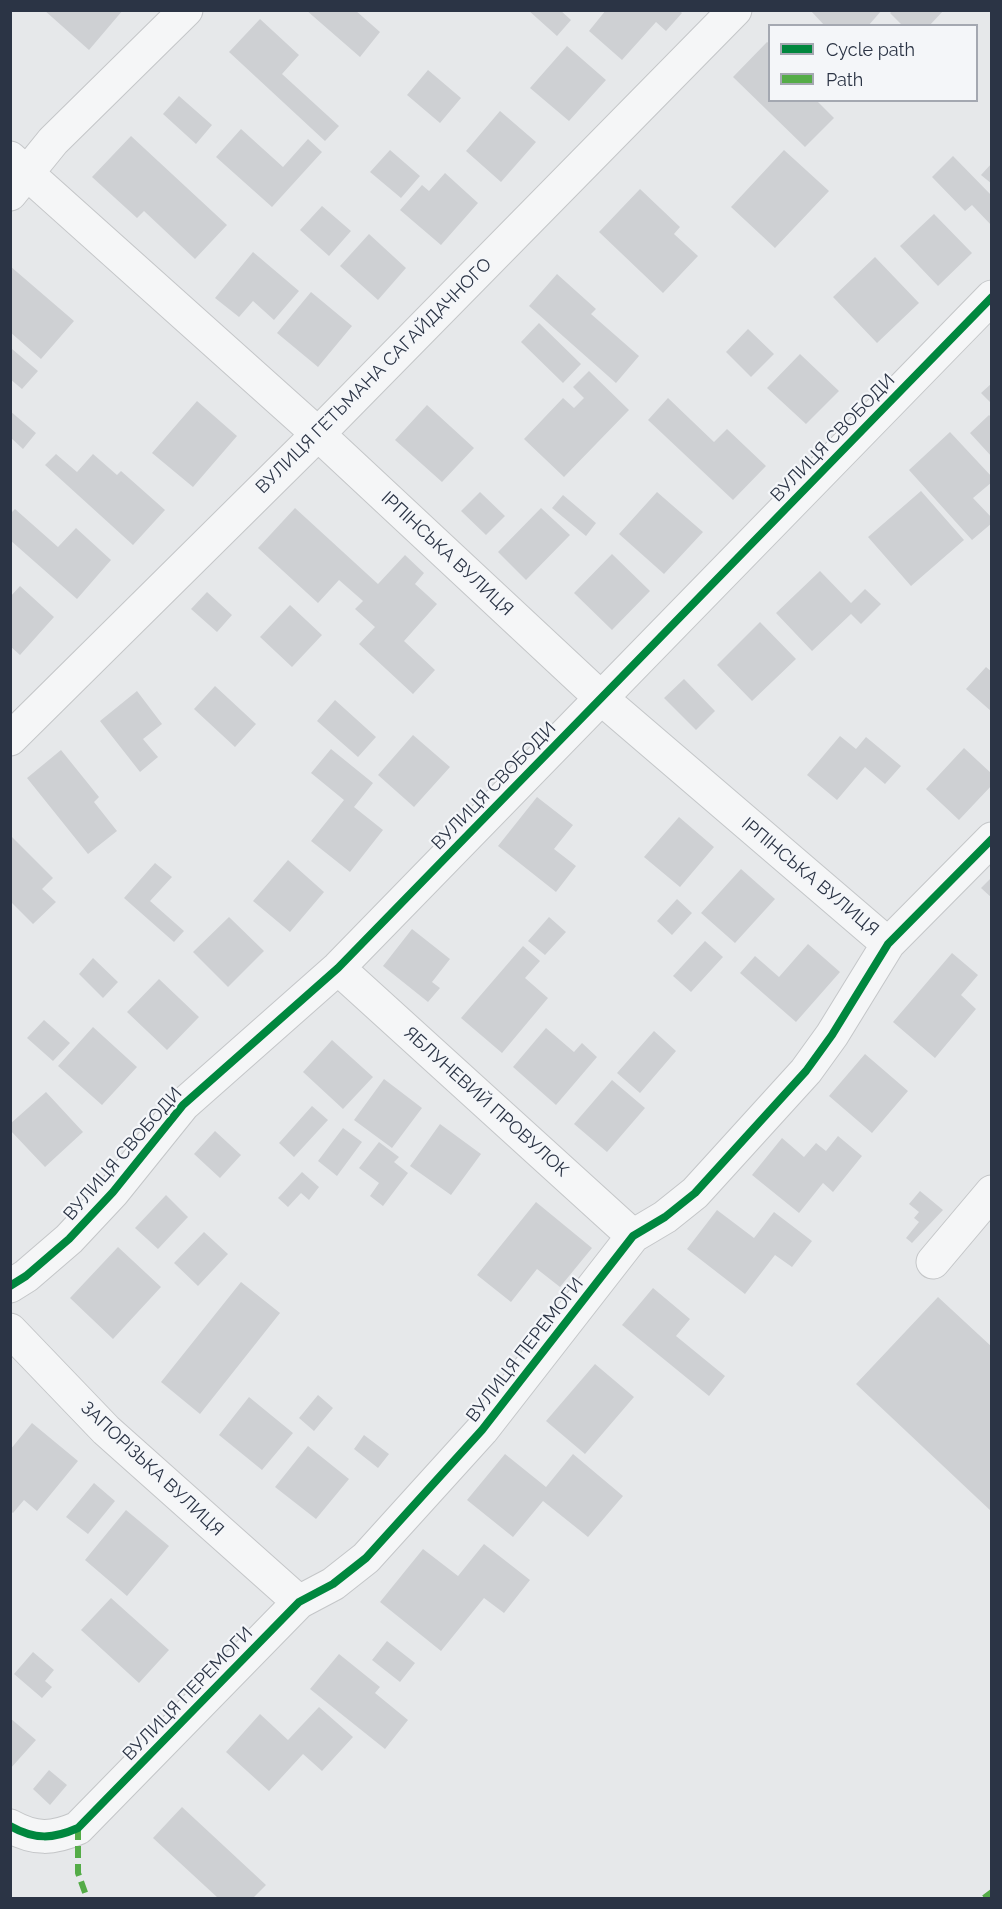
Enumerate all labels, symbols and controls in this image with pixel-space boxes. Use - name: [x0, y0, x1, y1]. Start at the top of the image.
- legend: [768, 24, 978, 102]
- text: Cycle path: [826, 39, 915, 60]
- text: Path: [826, 69, 863, 90]
- street label: ВУЛИЦЯ ГЕТЬМАНА САГАЙДАЧНОГО: [252, 254, 496, 498]
- street label: ВУЛИЦЯ СВОБОДИ: [766, 370, 900, 506]
- street label: ІРПІНСЬКА ВУЛИЦЯ: [377, 487, 517, 621]
- street label: ВУЛИЦЯ СВОБОДИ: [427, 718, 561, 854]
- street label: ІРПІНСЬКА ВУЛИЦЯ: [737, 813, 883, 941]
- street label: ЯБЛУНЕВИЙ ПРОВУЛОК: [399, 1022, 573, 1182]
- street label: ВУЛИЦЯ СВОБОДИ: [59, 1083, 187, 1225]
- street label: ВУЛИЦЯ ПЕРЕМОГИ: [462, 1273, 588, 1427]
- street label: ЗАПОРІЗЬКА ВУЛИЦЯ: [76, 1397, 228, 1541]
- street label: ВУЛИЦЯ ПЕРЕМОГИ: [119, 1623, 257, 1765]

